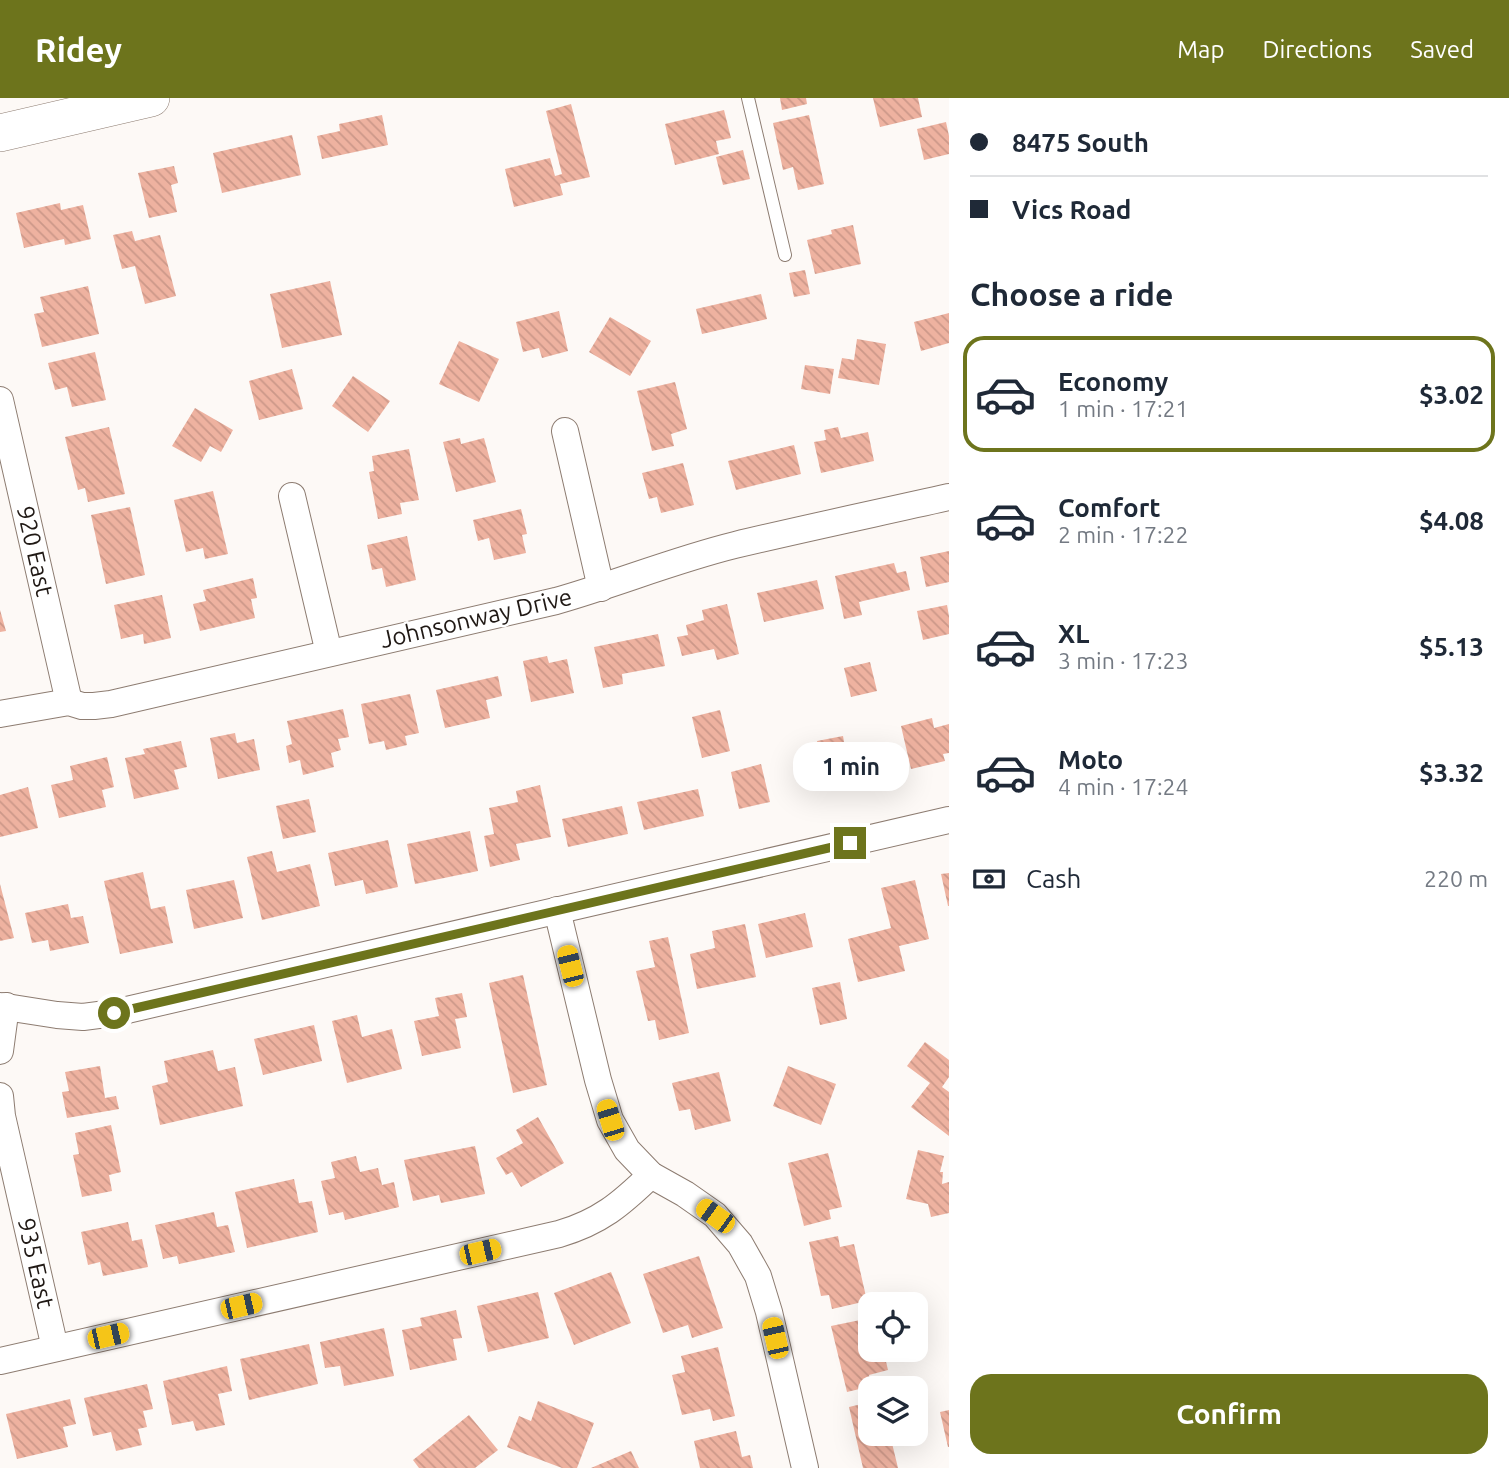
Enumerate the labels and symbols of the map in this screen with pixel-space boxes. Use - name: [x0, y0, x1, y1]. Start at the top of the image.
- street label: 920 East: [12, 503, 59, 599]
- street label: Johnsonway Drive: [377, 583, 575, 653]
- callout: 1 min: [792, 742, 908, 790]
- route end: [834, 827, 866, 859]
- car: [555, 943, 586, 989]
- route start: [98, 997, 130, 1029]
- car: [594, 1097, 627, 1143]
- car: [692, 1195, 739, 1237]
- street label: 935 East: [13, 1215, 60, 1311]
- car: [458, 1237, 503, 1267]
- car: [219, 1291, 264, 1321]
- car: [761, 1315, 790, 1361]
- car: [86, 1321, 131, 1351]

